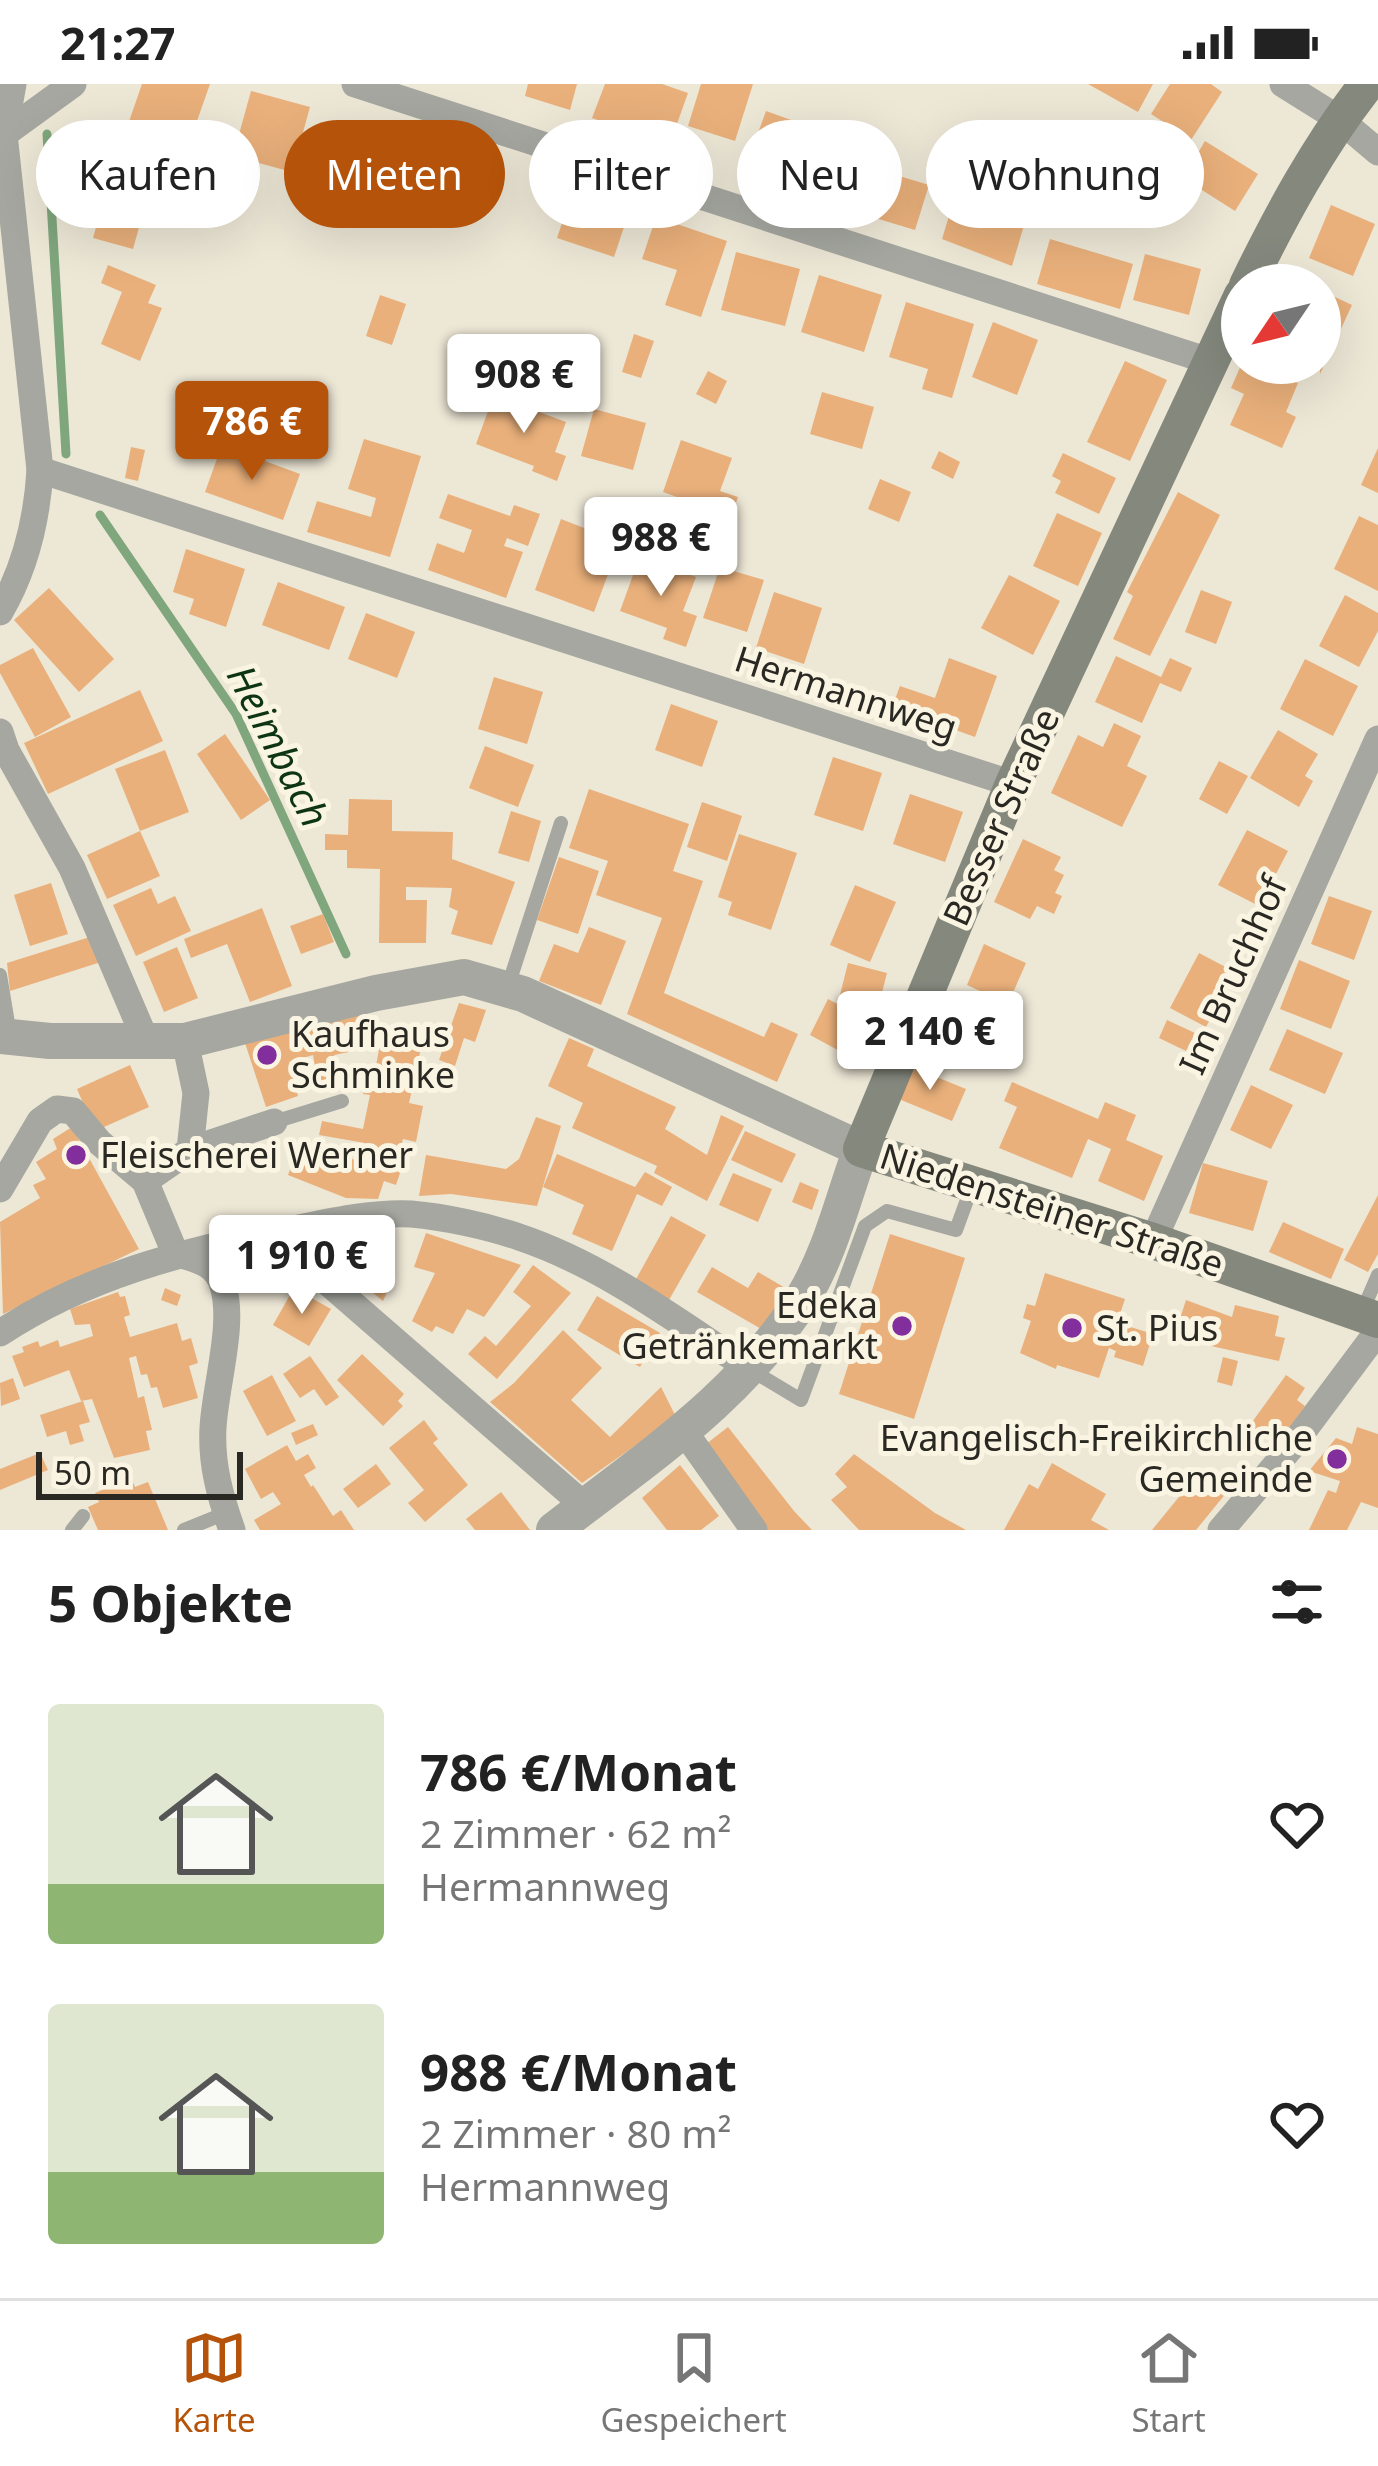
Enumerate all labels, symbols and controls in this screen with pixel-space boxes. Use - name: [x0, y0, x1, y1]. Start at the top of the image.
- text: 21:27: [60, 12, 176, 73]
- chip: Kaufen: [36, 120, 260, 228]
- chip: Mieten: [284, 120, 505, 228]
- chip: Filter: [529, 120, 713, 228]
- chip: Neu: [737, 120, 902, 228]
- chip: Wohnung: [926, 120, 1204, 228]
- north arrow: [1221, 264, 1341, 384]
- map controls: [1221, 264, 1341, 384]
- pin: 908 €: [440, 334, 608, 436]
- text: 908 €: [474, 346, 574, 399]
- pin: 786 €: [168, 381, 336, 483]
- text: 786 €: [202, 393, 302, 446]
- pin: 988 €: [577, 497, 745, 599]
- text: 988 €: [611, 509, 711, 562]
- street label: Hermannweg: [729, 634, 964, 752]
- water label: Heimbach: [216, 655, 343, 835]
- street label: Besser Straße: [931, 700, 1070, 933]
- street label: Im Bruchhof: [1167, 867, 1299, 1081]
- pin: 2 140 €: [819, 991, 1041, 1093]
- text: 2 140 €: [864, 1003, 996, 1056]
- place label: Kaufhaus Schminke: [291, 1009, 455, 1099]
- marker: Kaufhaus Schminke: [254, 1042, 280, 1068]
- place label: Fleischerei Werner: [100, 1130, 413, 1179]
- street label: Niedensteiner Straße: [874, 1131, 1230, 1288]
- marker: Fleischerei Werner: [63, 1142, 89, 1168]
- pin: 1 910 €: [191, 1215, 413, 1317]
- text: 1 910 €: [236, 1227, 368, 1280]
- place label: Edeka Getränkemarkt: [621, 1280, 878, 1370]
- place label: St. Pius: [1096, 1303, 1218, 1352]
- marker: Edeka Getränkemarkt: [889, 1313, 915, 1339]
- marker: St. Pius: [1059, 1315, 1085, 1341]
- place label: Evangelisch-Freikirchliche Gemeinde: [880, 1413, 1313, 1503]
- scale bar: [36, 1446, 243, 1499]
- marker: Evangelisch-Freikirchliche Gemeinde: [1324, 1446, 1350, 1472]
- text: 50 m: [54, 1450, 131, 1495]
- text: 5 Objekte: [48, 1567, 293, 1637]
- icon: filters: [1264, 1569, 1330, 1635]
- text: 786 €/Monat: [420, 1736, 737, 1806]
- icon: home: [144, 1752, 288, 1896]
- icon: heart: [1264, 1791, 1330, 1857]
- text: 2 Zimmer · 62 m²: [420, 1806, 731, 1859]
- text: Hermannweg: [420, 1859, 670, 1912]
- text: 988 €/Monat: [420, 2036, 737, 2106]
- icon: home: [144, 2052, 288, 2196]
- icon: heart: [1264, 2091, 1330, 2157]
- text: 2 Zimmer · 80 m²: [420, 2106, 731, 2159]
- text: Hermannweg: [420, 2159, 670, 2212]
- tab: Karte: [172, 2325, 256, 2442]
- tab: Gespeichert: [600, 2325, 787, 2442]
- tab: Start: [1131, 2325, 1206, 2442]

